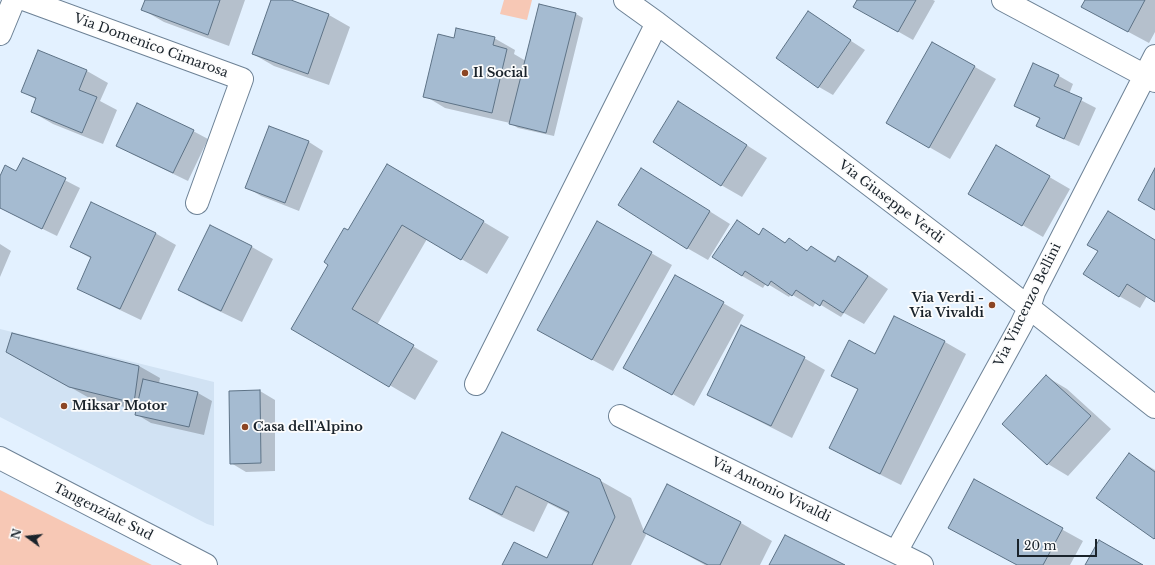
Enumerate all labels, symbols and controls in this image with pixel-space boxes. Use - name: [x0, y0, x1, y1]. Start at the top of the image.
- street label: Via Domenico Cimarosa: [72, 11, 230, 81]
- place label: Il Social: [473, 65, 528, 81]
- marker: Il Social: [460, 68, 470, 78]
- street label: Via Giuseppe Verdi: [835, 157, 947, 247]
- street label: Via Vincenzo Bellini: [991, 241, 1065, 369]
- place label: Via Verdi - Via Vivaldi: [910, 290, 984, 321]
- marker: Via Verdi - Via Vivaldi: [987, 300, 997, 310]
- place label: Miksar Motor: [72, 398, 167, 414]
- marker: Miksar Motor: [59, 401, 69, 411]
- place label: Casa dell'Alpino: [253, 419, 363, 435]
- marker: Casa dell'Alpino: [240, 422, 250, 432]
- street label: Via Antonio Vivaldi: [709, 454, 833, 526]
- street label: Tangenziale Sud: [51, 480, 155, 544]
- north arrow: [8, 517, 48, 557]
- text: N: [8, 527, 25, 541]
- scale bar: [1019, 531, 1099, 557]
- text: 20 m: [1024, 538, 1056, 553]

